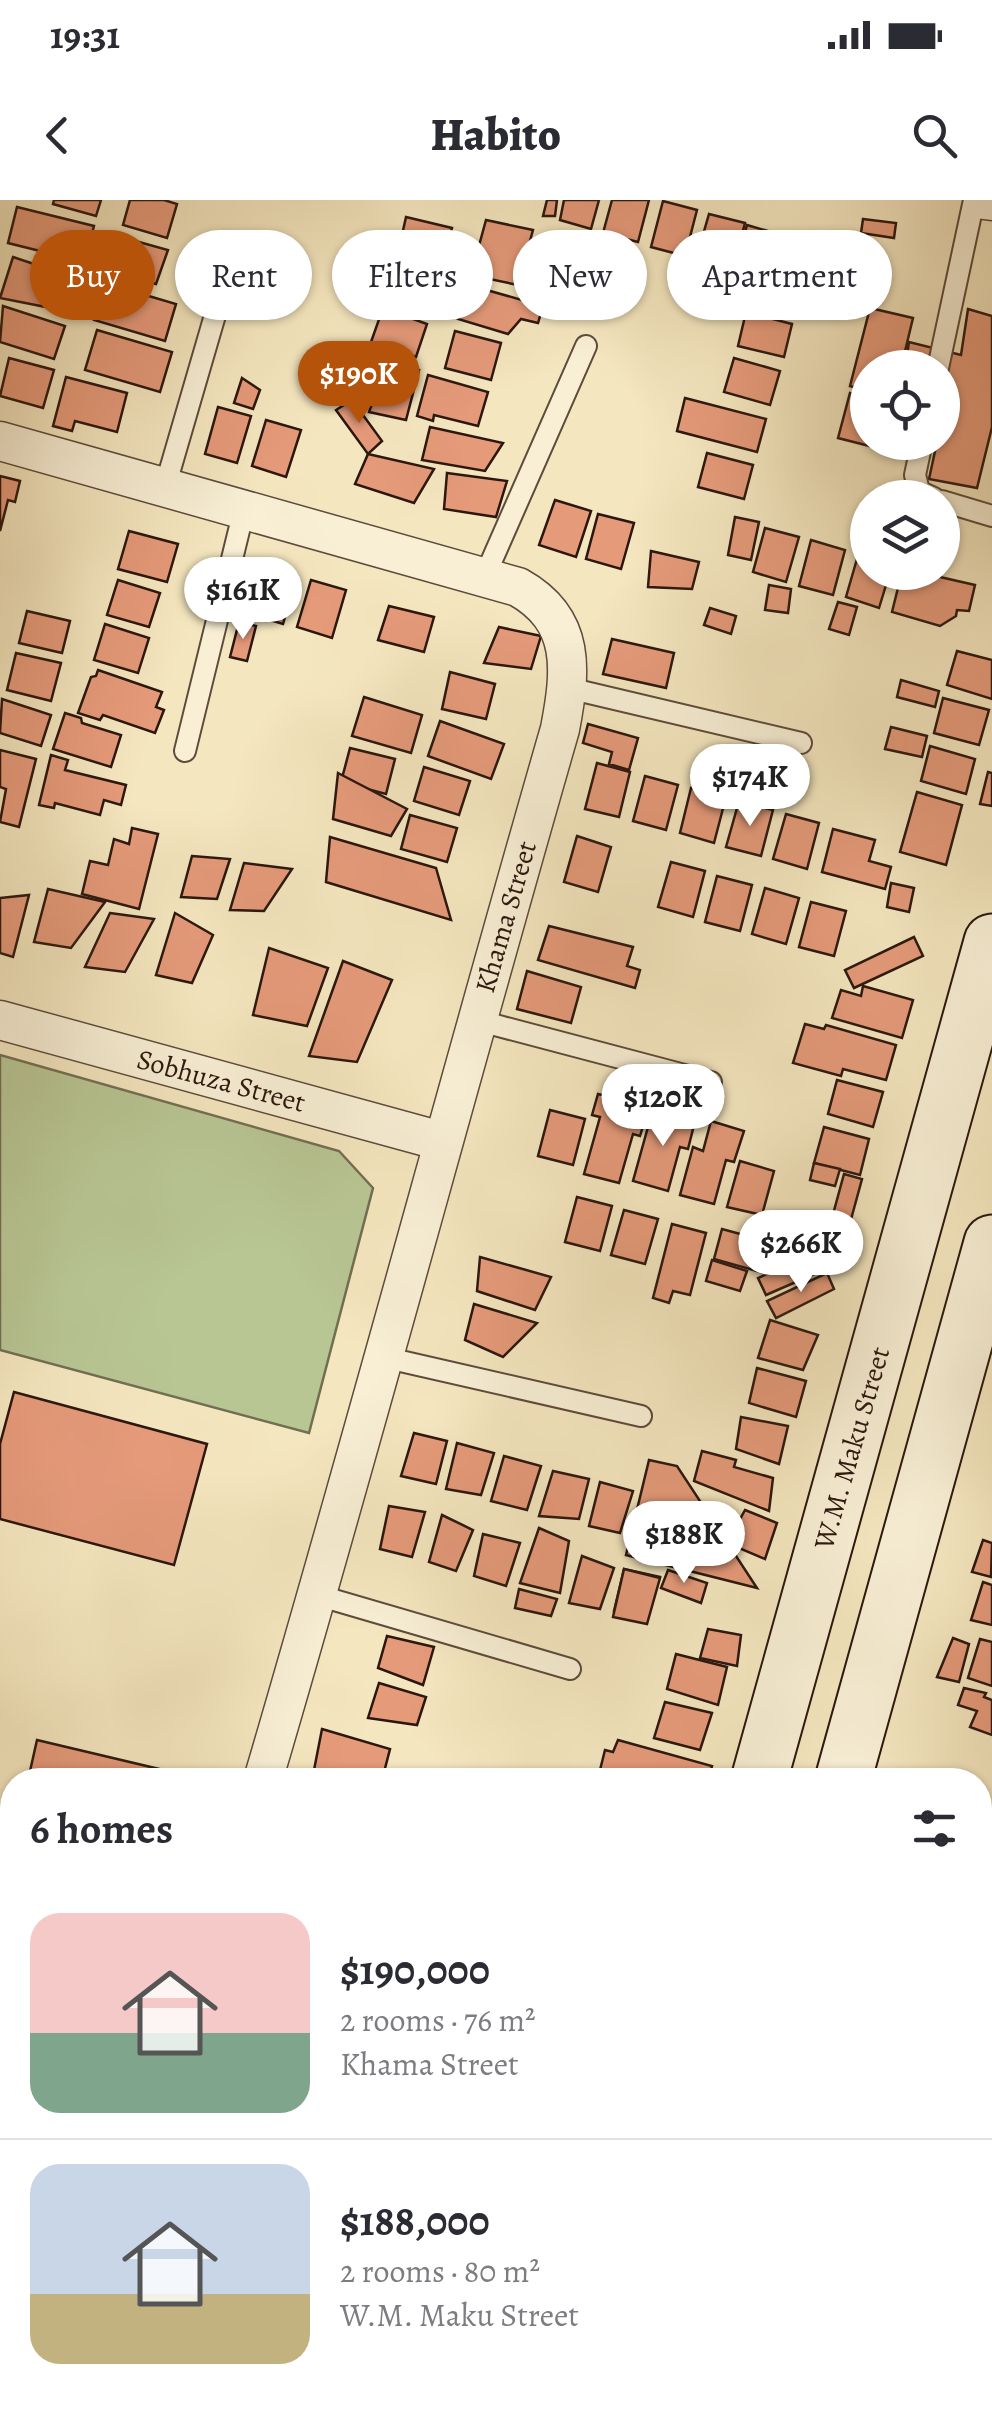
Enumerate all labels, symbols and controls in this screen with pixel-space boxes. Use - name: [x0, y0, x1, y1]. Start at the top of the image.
- text: 19:31: [50, 9, 120, 61]
- text: Habito: [431, 104, 561, 166]
- icon: back: [30, 108, 85, 163]
- icon: search: [907, 108, 962, 163]
- chip: Buy: [30, 230, 155, 320]
- chip: Rent: [175, 230, 312, 320]
- chip: Filters: [332, 230, 493, 320]
- chip: New: [513, 230, 647, 320]
- chip: Apartment: [667, 230, 892, 320]
- pin: $190K: [289, 341, 429, 426]
- map controls: [850, 350, 960, 590]
- button: locate: [850, 350, 960, 460]
- text: $190K: [320, 351, 398, 395]
- button: layers: [850, 480, 960, 590]
- pin: $161K: [173, 557, 313, 642]
- text: $161K: [206, 567, 280, 611]
- pin: $174K: [680, 744, 820, 829]
- text: $174K: [712, 754, 788, 798]
- street label: Khama Street: [466, 837, 546, 997]
- street label: Sobhuza Street: [133, 1040, 309, 1122]
- pin: $120K: [593, 1064, 733, 1149]
- text: $120K: [624, 1074, 702, 1118]
- pin: $266K: [731, 1210, 871, 1295]
- text: $266K: [760, 1220, 842, 1264]
- street label: W.M. Maku Street: [805, 1342, 899, 1555]
- pin: $188K: [614, 1501, 754, 1586]
- text: $188K: [645, 1511, 723, 1555]
- text: 6 homes: [30, 1800, 173, 1857]
- icon: filters: [907, 1801, 962, 1856]
- text: $190,000: [340, 1941, 490, 1998]
- icon: home: [110, 1953, 230, 2073]
- text: 2 rooms · 76 m²: [340, 1998, 536, 2042]
- text: Khama Street: [340, 2042, 519, 2086]
- text: $188,000: [340, 2192, 490, 2249]
- icon: home: [110, 2204, 230, 2324]
- text: 2 rooms · 80 m²: [340, 2249, 540, 2293]
- text: W.M. Maku Street: [340, 2293, 579, 2337]

